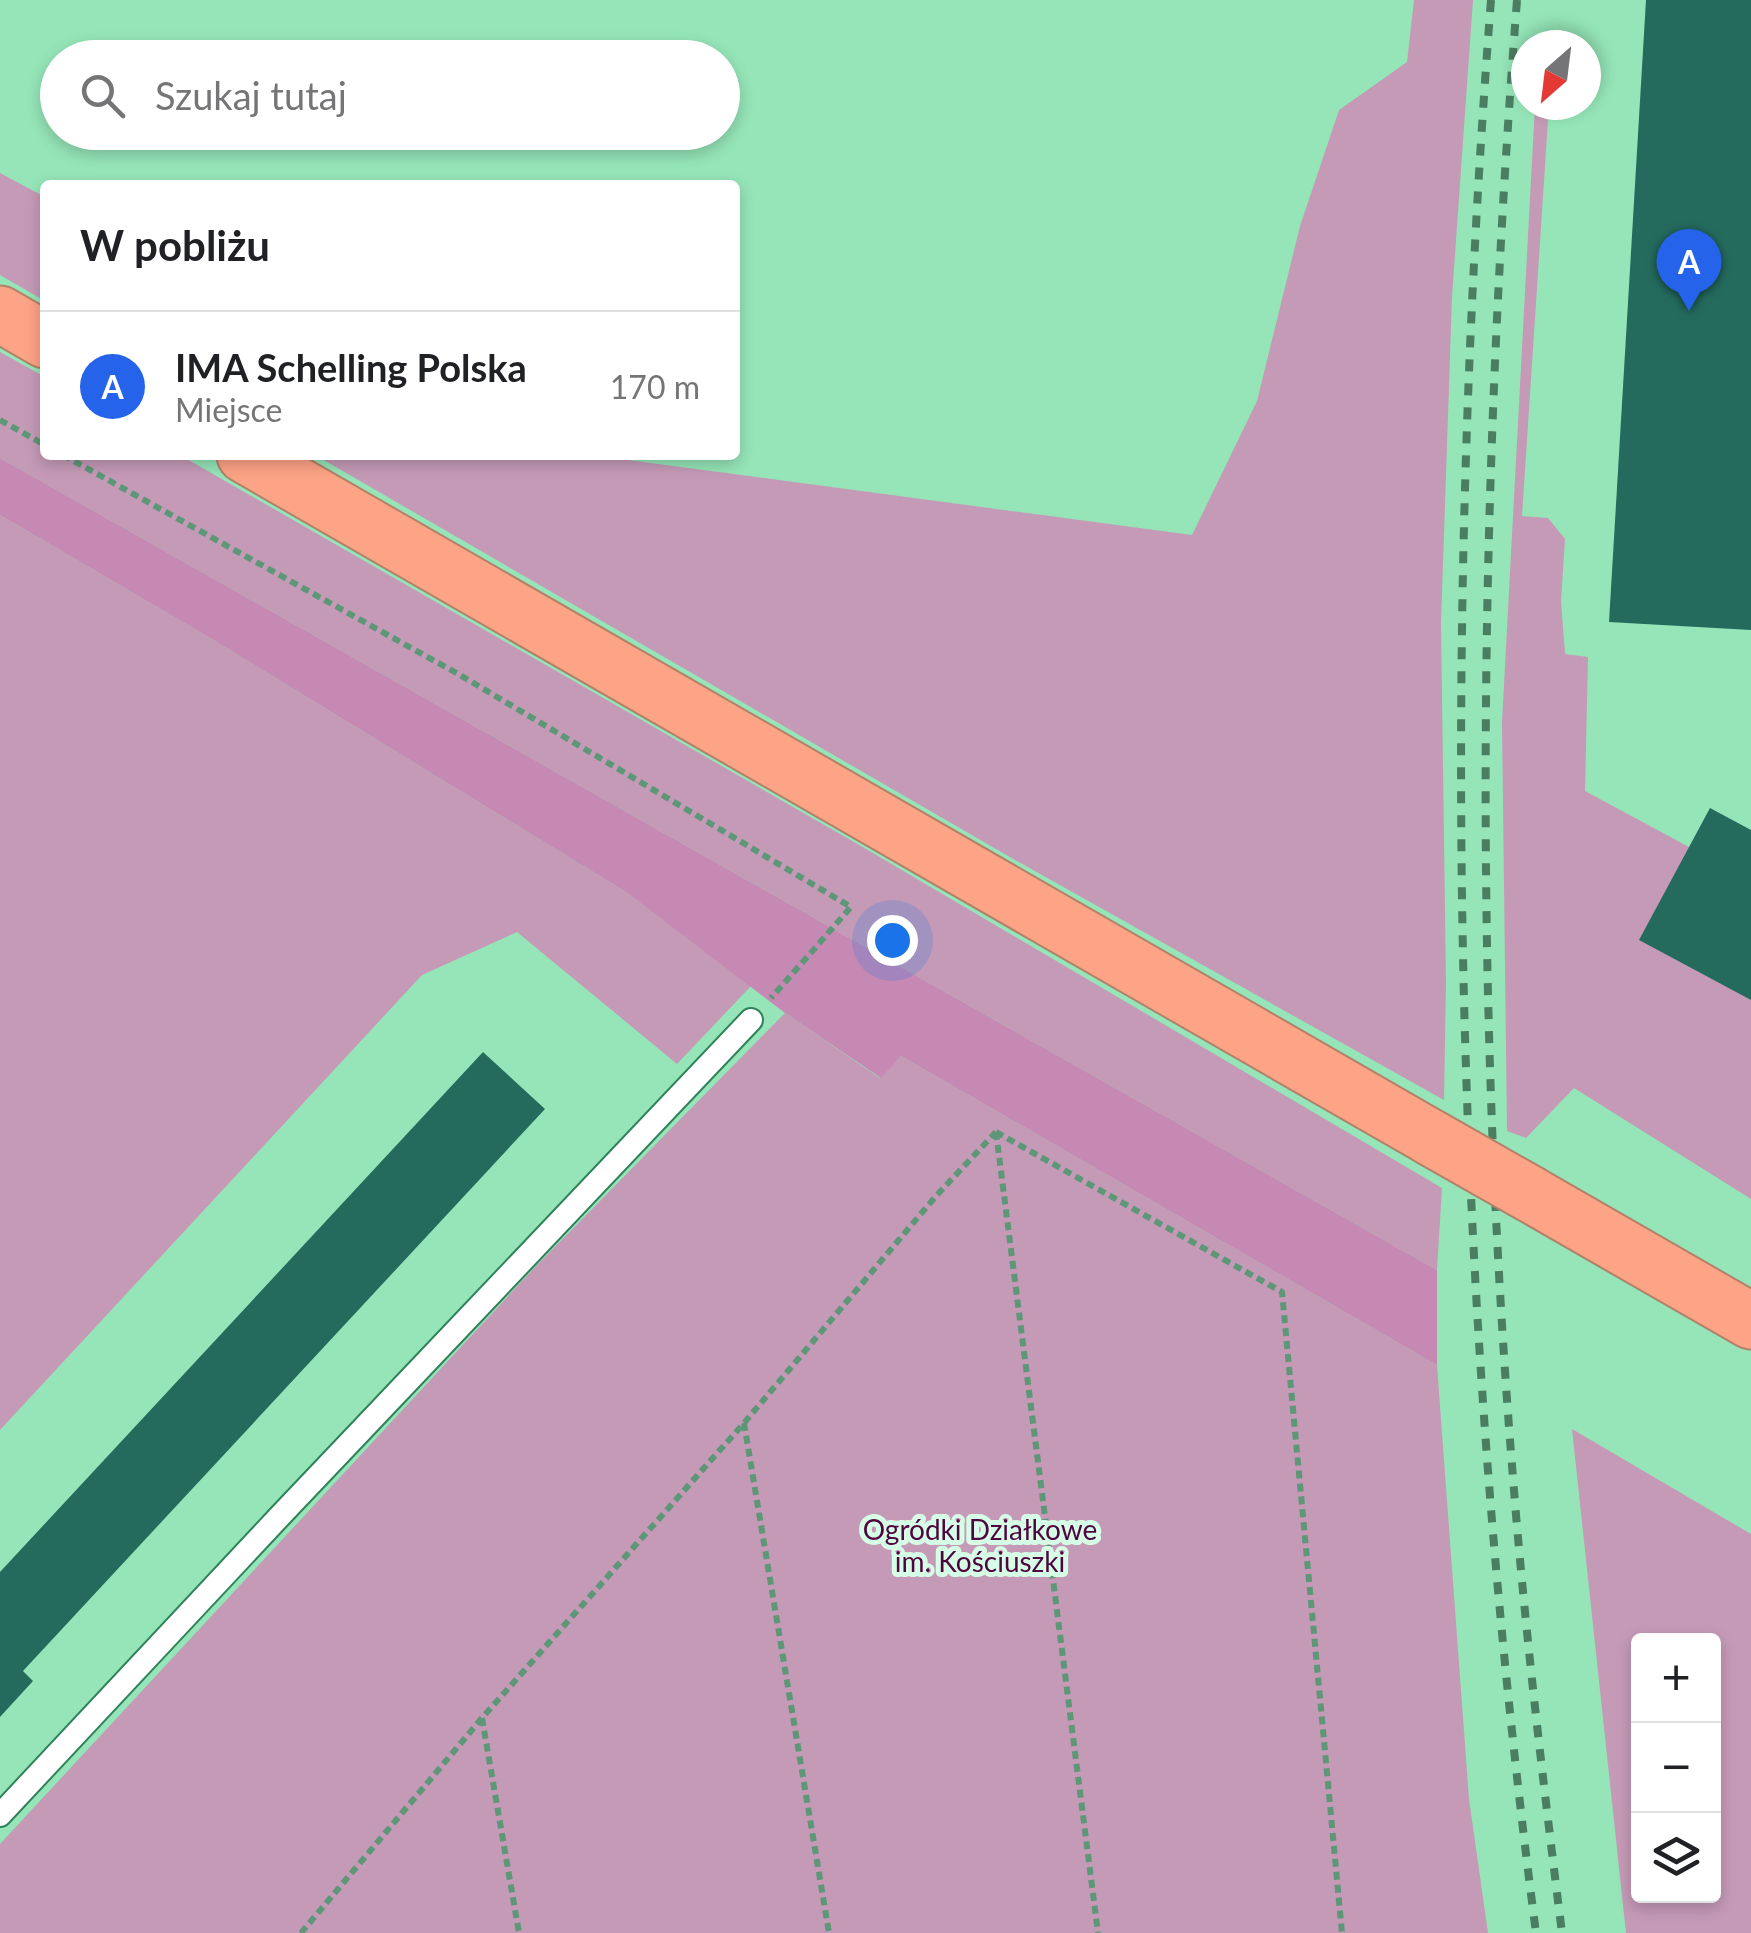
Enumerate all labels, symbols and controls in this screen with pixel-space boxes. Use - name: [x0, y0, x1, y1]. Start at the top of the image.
- north arrow: [1511, 30, 1601, 120]
- search box: [40, 40, 740, 150]
- icon: search: [75, 68, 130, 123]
- text: Szukaj tutaj: [155, 72, 347, 118]
- text: W pobliżu: [80, 220, 270, 270]
- pin: A: [1656, 228, 1722, 311]
- text: IMA Schelling Polska: [175, 344, 527, 390]
- text: A: [101, 367, 124, 406]
- text: 170 m: [610, 367, 700, 406]
- text: Miejsce: [175, 390, 282, 429]
- your location: [867, 915, 918, 966]
- park label: Ogródki Działkowe im. Kościuszki: [863, 1512, 1097, 1578]
- map controls: [1631, 1633, 1721, 1903]
- button: +: [1631, 1633, 1721, 1723]
- button: −: [1631, 1723, 1721, 1813]
- button: layers: [1631, 1813, 1721, 1903]

